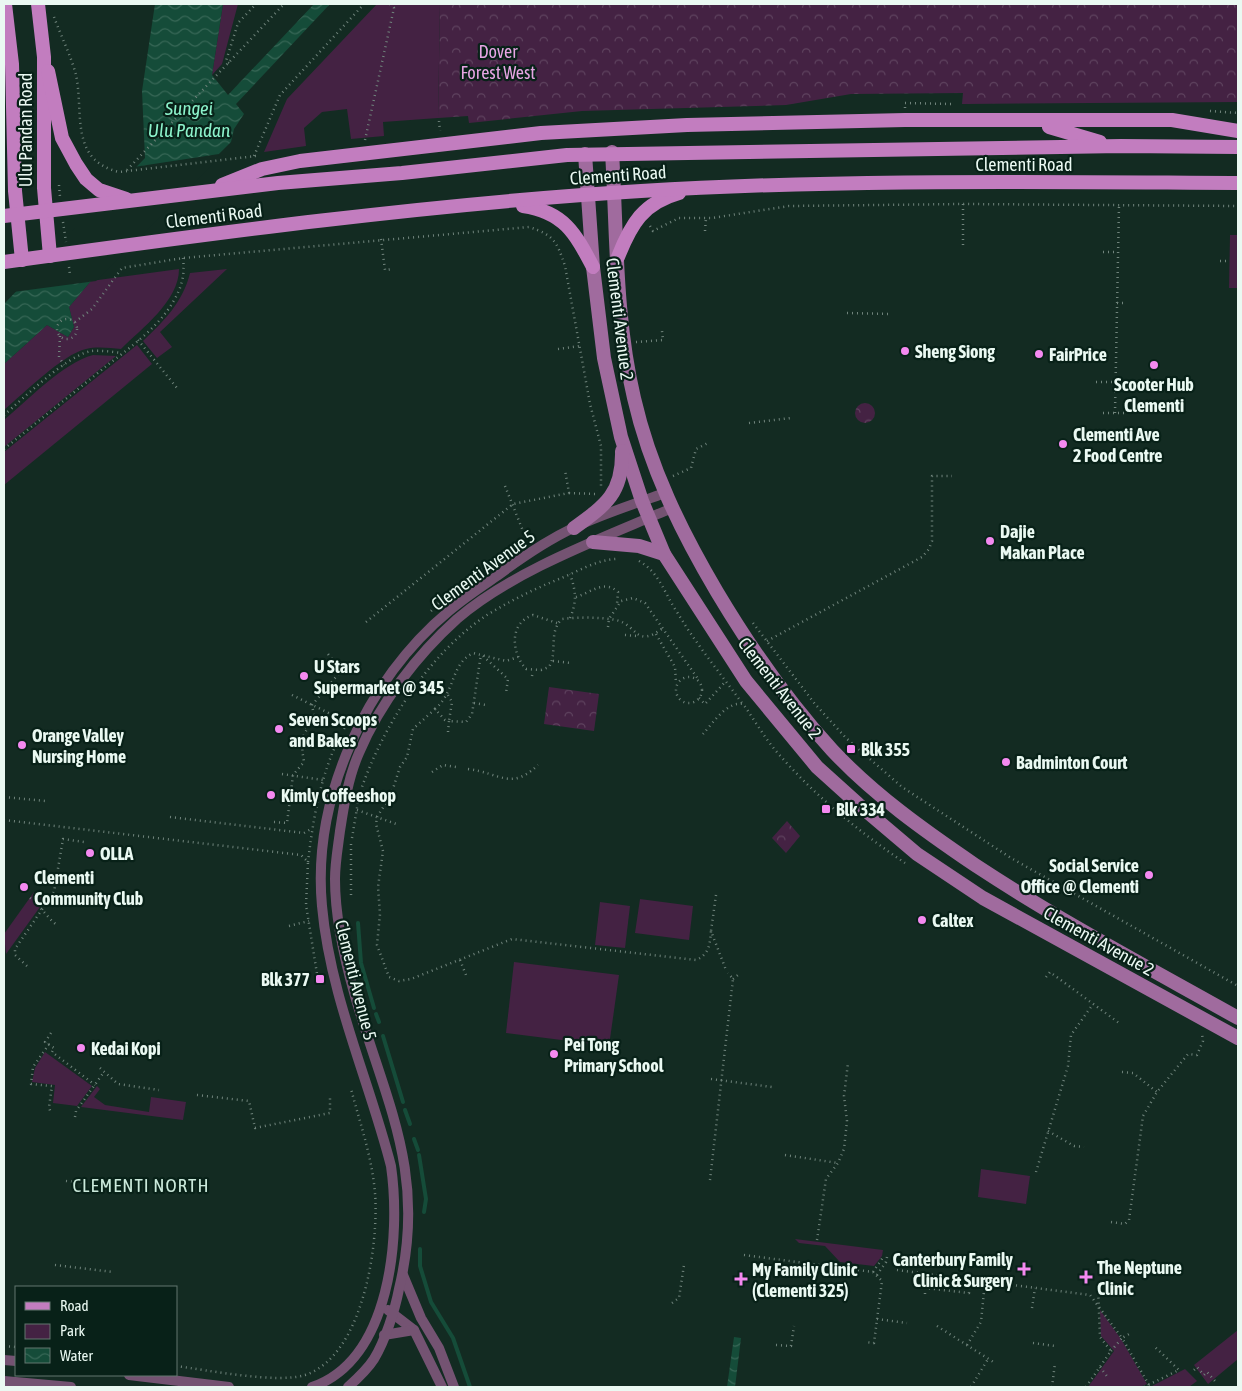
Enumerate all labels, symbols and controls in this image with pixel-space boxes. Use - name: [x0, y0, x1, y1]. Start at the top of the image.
- park label: Dover Forest West: [460, 41, 536, 83]
- street label: Ulu Pandan Road: [15, 73, 36, 187]
- water label: Sungei Ulu Pandan: [148, 97, 230, 141]
- street label: Clementi Road: [976, 154, 1072, 175]
- street label: Clementi Road: [569, 161, 667, 189]
- street label: Clementi Road: [165, 200, 263, 232]
- street label: Clementi Avenue 2: [602, 257, 638, 381]
- place label: Sheng Siong: [915, 341, 995, 362]
- place label: FairPrice: [1049, 344, 1107, 365]
- marker: Sheng Siong: [899, 345, 911, 357]
- marker: FairPrice: [1033, 348, 1045, 360]
- marker: Scooter Hub Clementi: [1148, 359, 1160, 371]
- place label: Scooter Hub Clementi: [1114, 374, 1194, 416]
- place label: Clementi Ave 2 Food Centre: [1073, 424, 1162, 466]
- marker: Clementi Ave 2 Food Centre: [1057, 438, 1069, 450]
- place label: Dajie Makan Place: [1000, 521, 1085, 563]
- street label: Clementi Avenue 5: [427, 525, 539, 615]
- marker: Dajie Makan Place: [984, 535, 996, 547]
- street label: Clementi Avenue 2: [734, 633, 826, 743]
- place label: U Stars Supermarket @ 345: [314, 656, 444, 698]
- marker: U Stars Supermarket @ 345: [298, 670, 310, 682]
- place label: Seven Scoops and Bakes: [289, 709, 378, 751]
- marker: Seven Scoops and Bakes: [273, 723, 285, 735]
- place label: Orange Valley Nursing Home: [32, 725, 126, 767]
- marker: Orange Valley Nursing Home: [16, 739, 28, 751]
- place label: Blk 355: [861, 739, 910, 760]
- marker: Blk 355: [845, 743, 857, 755]
- place label: Badminton Court: [1016, 752, 1128, 773]
- marker: Badminton Court: [1000, 756, 1012, 768]
- place label: Kimly Coffeeshop: [281, 785, 396, 806]
- marker: Kimly Coffeeshop: [265, 789, 277, 801]
- place label: Blk 334: [836, 799, 885, 820]
- marker: Blk 334: [820, 803, 832, 815]
- place label: OLLA: [100, 843, 133, 864]
- marker: OLLA: [84, 847, 96, 859]
- place label: Social Service Office @ Clementi: [1021, 855, 1139, 897]
- place label: Clementi Community Club: [34, 867, 143, 909]
- marker: Social Service Office @ Clementi: [1143, 869, 1155, 881]
- marker: Clementi Community Club: [18, 881, 30, 893]
- street label: Clementi Avenue 2: [1040, 902, 1158, 980]
- place label: Caltex: [932, 910, 974, 931]
- marker: Caltex: [916, 914, 928, 926]
- street label: Clementi Avenue 5: [331, 918, 381, 1042]
- place label: Blk 377: [261, 969, 310, 990]
- marker: Blk 377: [314, 973, 326, 985]
- place label: Pei Tong Primary School: [564, 1034, 664, 1076]
- place label: Kedai Kopi: [91, 1038, 161, 1059]
- marker: Kedai Kopi: [75, 1042, 87, 1054]
- marker: Pei Tong Primary School: [548, 1048, 560, 1060]
- district label: CLEMENTI NORTH: [72, 1174, 210, 1196]
- place label: Canterbury Family Clinic & Surgery: [893, 1249, 1014, 1291]
- place label: The Neptune Clinic: [1097, 1257, 1182, 1299]
- place label: My Family Clinic (Clementi 325): [752, 1259, 858, 1301]
- marker: Canterbury Family Clinic & Surgery: [1017, 1262, 1031, 1276]
- marker: The Neptune Clinic: [1079, 1270, 1093, 1284]
- marker: My Family Clinic (Clementi 325): [734, 1272, 748, 1286]
- legend: [15, 1286, 178, 1376]
- text: Road: [60, 1297, 89, 1314]
- text: Park: [60, 1322, 85, 1339]
- text: Water: [60, 1347, 93, 1364]

